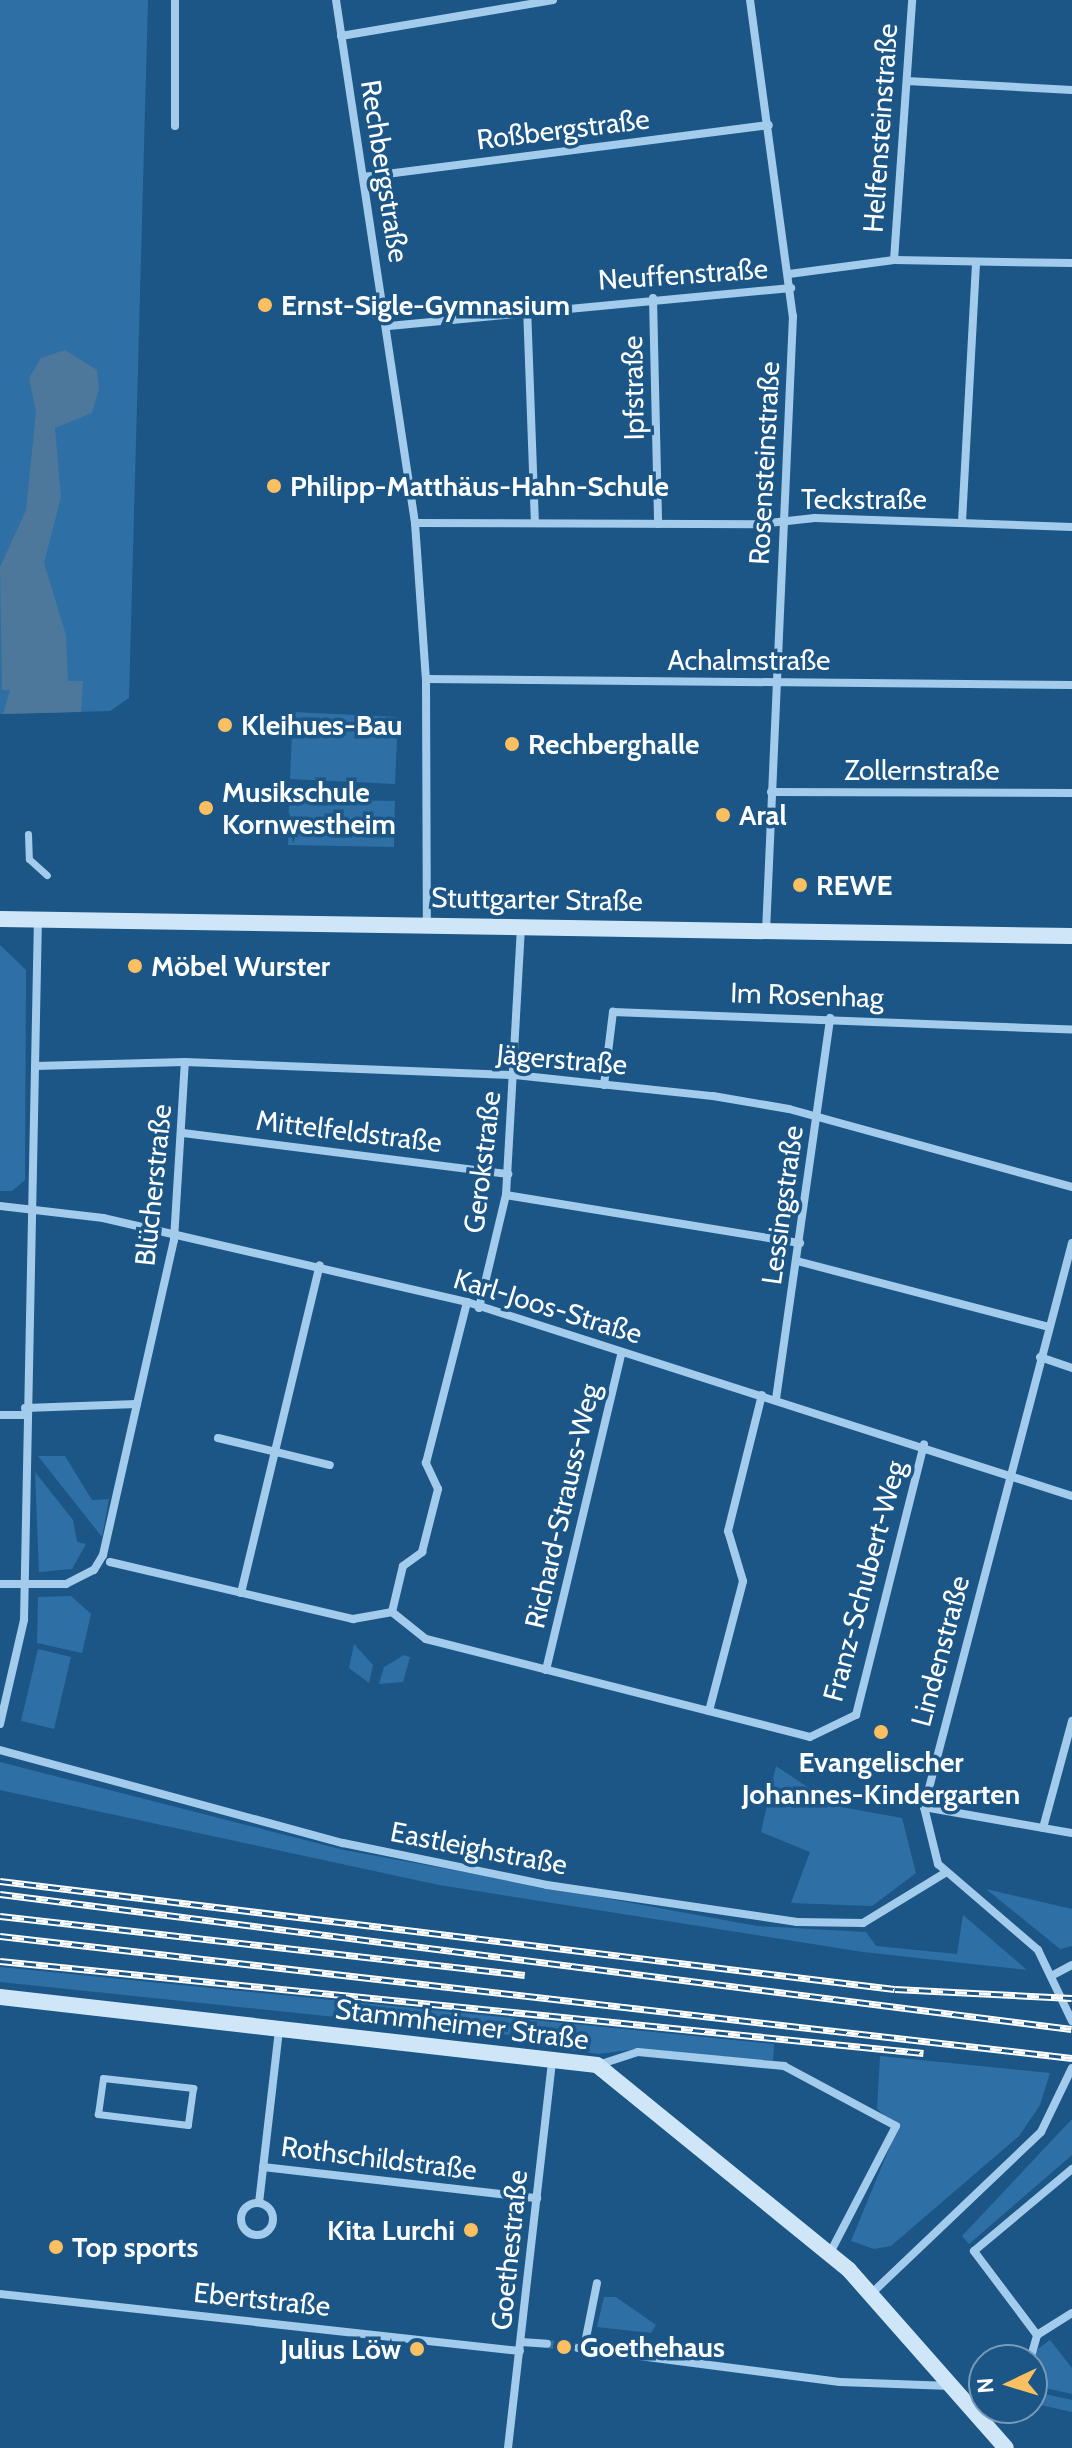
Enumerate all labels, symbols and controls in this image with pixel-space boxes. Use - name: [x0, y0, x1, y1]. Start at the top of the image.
- street label: Helfensteinstraße: [856, 22, 904, 234]
- street label: Rechbergstraße: [354, 77, 416, 265]
- street label: Roßbergstraße: [475, 102, 651, 156]
- street label: Neuffenstraße: [597, 251, 769, 297]
- place label: Ernst-Sigle-Gymnasium: [281, 288, 570, 322]
- marker: Ernst-Sigle-Gymnasium: [256, 296, 274, 314]
- street label: Ipfstraße: [615, 335, 651, 441]
- street label: Rosensteinstraße: [742, 360, 786, 566]
- place label: Philipp-Matthäus-Hahn-Schule: [290, 469, 669, 503]
- marker: Philipp-Matthäus-Hahn-Schule: [265, 477, 283, 495]
- street label: Teckstraße: [801, 482, 927, 516]
- street label: Achalmstraße: [668, 643, 830, 677]
- place label: Kleihues-Bau: [241, 708, 402, 742]
- marker: Kleihues-Bau: [216, 716, 234, 734]
- place label: Rechberghalle: [528, 727, 700, 761]
- marker: Rechberghalle: [503, 735, 521, 753]
- street label: Zollernstraße: [844, 753, 1000, 787]
- place label: Musikschule Kornwestheim: [222, 775, 396, 841]
- place label: Aral: [739, 798, 787, 832]
- marker: Musikschule Kornwestheim: [197, 799, 215, 817]
- marker: Aral: [714, 806, 732, 824]
- place label: REWE: [816, 868, 892, 902]
- marker: REWE: [791, 876, 809, 894]
- street label: Stuttgarter Straße: [431, 880, 643, 918]
- place label: Möbel Wurster: [151, 949, 330, 983]
- marker: Möbel Wurster: [126, 957, 144, 975]
- street label: Im Rosenhag: [730, 976, 884, 1014]
- street label: Jägerstraße: [495, 1037, 629, 1081]
- street label: Gerokstraße: [457, 1089, 507, 1235]
- street label: Blücherstraße: [128, 1103, 178, 1267]
- street label: Mittelfeldstraße: [254, 1103, 444, 1159]
- street label: Lessingstraße: [754, 1123, 810, 1287]
- street label: Karl-Joos-Straße: [450, 1261, 646, 1351]
- street label: Richard-Strauss-Weg: [517, 1380, 607, 1632]
- street label: Franz-Schubert-Weg: [816, 1457, 912, 1705]
- street label: Lindenstraße: [904, 1572, 976, 1730]
- marker: Evangelischer Johannes-Kindergarten: [872, 1723, 890, 1741]
- place label: Evangelischer Johannes-Kindergarten: [742, 1745, 1020, 1811]
- street label: Eastleighstraße: [388, 1814, 570, 1882]
- street label: Stammheimer Straße: [333, 1992, 591, 2056]
- street label: Rothschildstraße: [279, 2129, 479, 2187]
- street label: Goethestraße: [484, 2168, 534, 2332]
- place label: Kita Lurchi: [327, 2213, 455, 2247]
- marker: Kita Lurchi: [462, 2221, 480, 2239]
- place label: Top sports: [72, 2230, 198, 2264]
- marker: Top sports: [47, 2238, 65, 2256]
- street label: Ebertstraße: [192, 2275, 332, 2323]
- place label: Goethehaus: [580, 2330, 725, 2364]
- place label: Julius Löw: [280, 2332, 401, 2366]
- marker: Goethehaus: [555, 2338, 573, 2356]
- marker: Julius Löw: [408, 2340, 426, 2358]
- north arrow: [968, 2344, 1048, 2424]
- text: N: [972, 2377, 1000, 2394]

